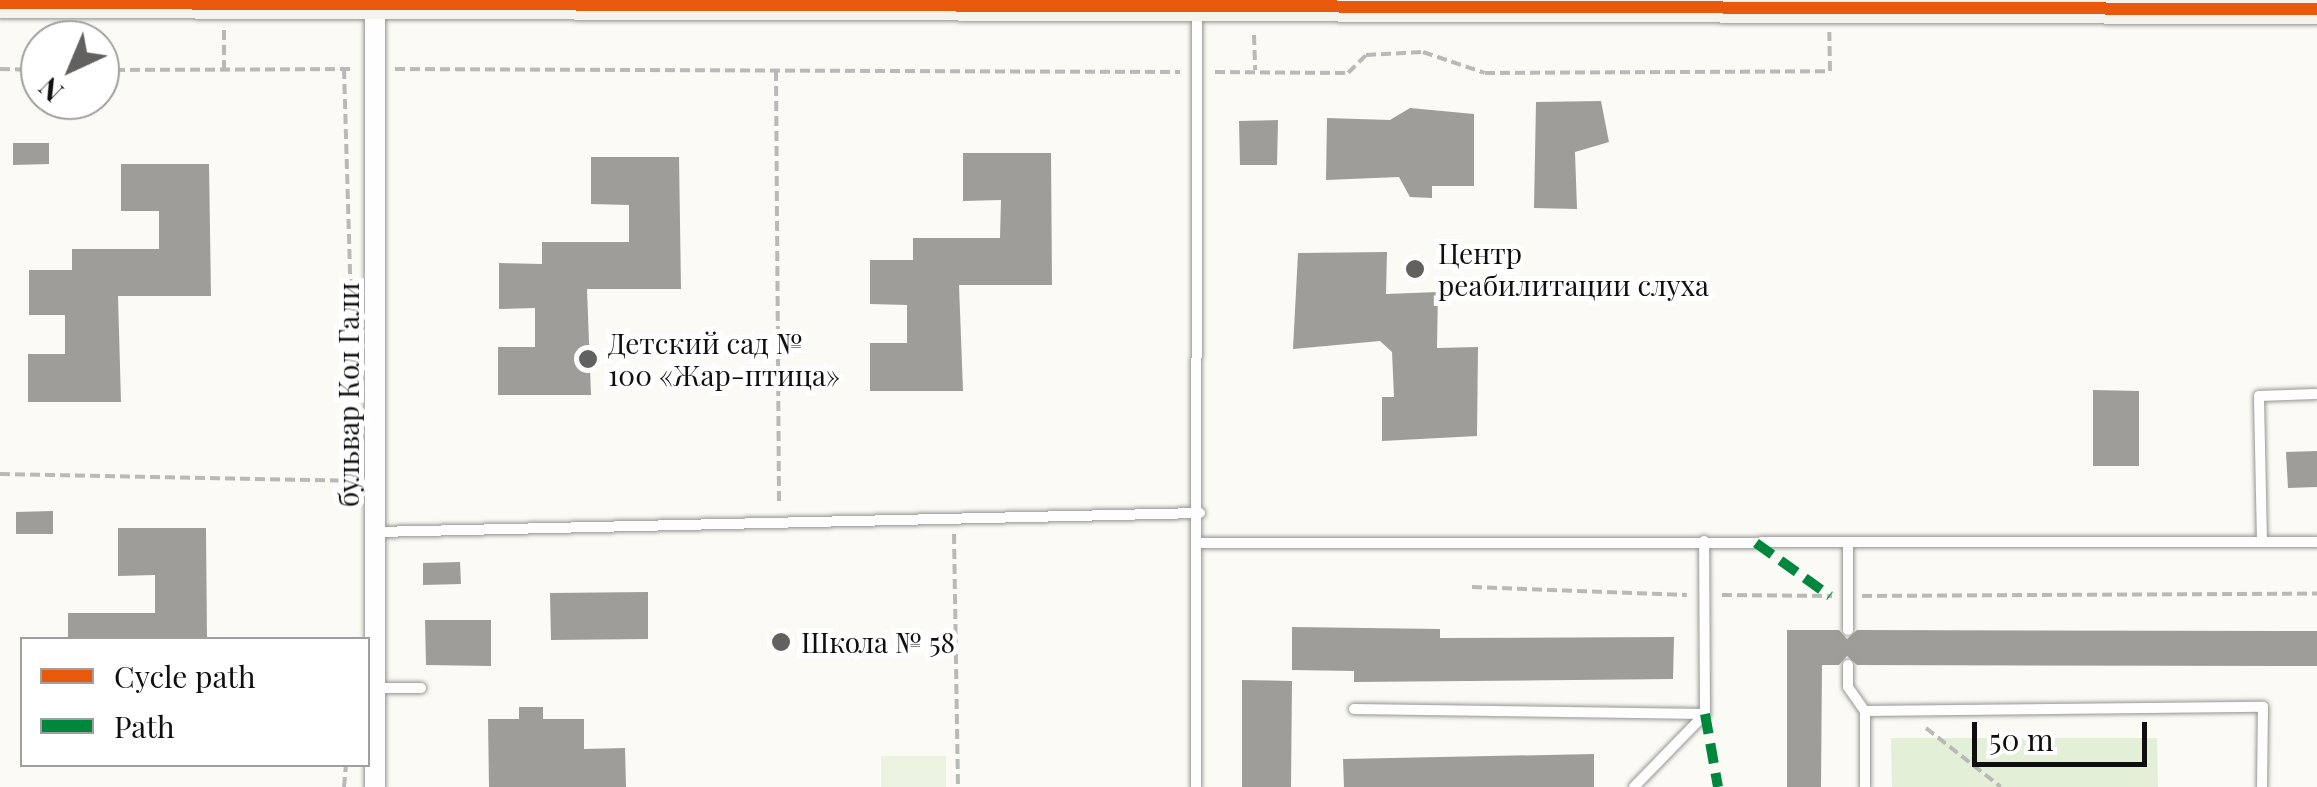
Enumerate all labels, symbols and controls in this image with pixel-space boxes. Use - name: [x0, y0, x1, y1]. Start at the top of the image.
- north arrow: [20, 20, 120, 120]
- text: N: [30, 70, 70, 111]
- place label: Центр реабилитации слуха: [1438, 236, 1709, 302]
- marker: Центр реабилитации слуха: [1402, 256, 1428, 282]
- street label: бульвар Кол Гали: [331, 283, 365, 507]
- place label: Детский сад № 100 «Жар-птица»: [608, 326, 840, 392]
- marker: Детский сад № 100 «Жар-птица»: [577, 348, 599, 370]
- place label: Школа № 58: [801, 625, 955, 659]
- marker: Школа № 58: [770, 631, 792, 653]
- legend: [20, 637, 370, 767]
- text: Cycle path: [114, 656, 256, 696]
- scale bar: [1977, 702, 2152, 764]
- text: Path: [114, 706, 175, 746]
- text: 50 m: [1989, 719, 2054, 759]

